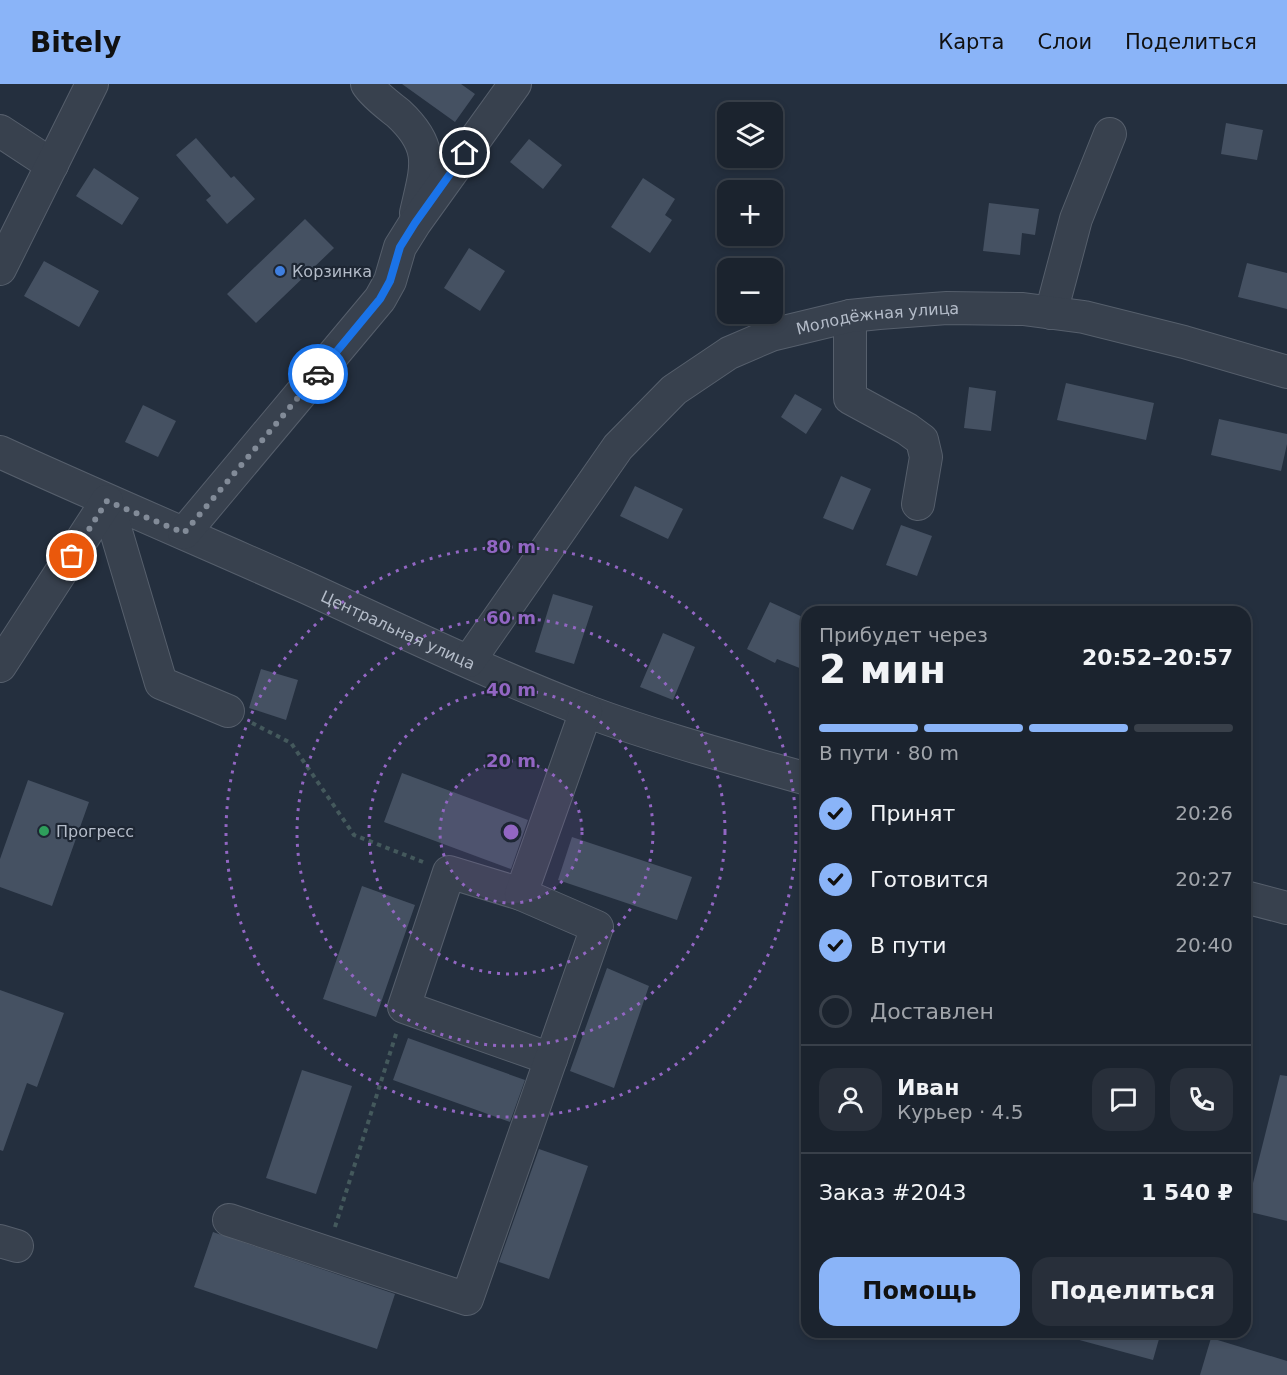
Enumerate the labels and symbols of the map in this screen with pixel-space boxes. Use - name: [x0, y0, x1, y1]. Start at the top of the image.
- pin: [439, 127, 490, 178]
- place label: Корзинка: [292, 262, 372, 281]
- marker: Корзинка: [273, 264, 287, 278]
- street label: Молодёжная улица: [794, 299, 959, 339]
- courier: [288, 344, 348, 404]
- pin: [46, 530, 97, 581]
- text: 80 m: [486, 536, 536, 557]
- street label: Центральная улица: [318, 587, 478, 674]
- text: 60 m: [486, 607, 536, 628]
- text: 40 m: [486, 679, 536, 700]
- text: 20 m: [486, 750, 536, 771]
- place label: Прогресс: [56, 822, 134, 841]
- centre of rings: [501, 822, 521, 842]
- marker: Прогресс: [37, 824, 51, 838]

